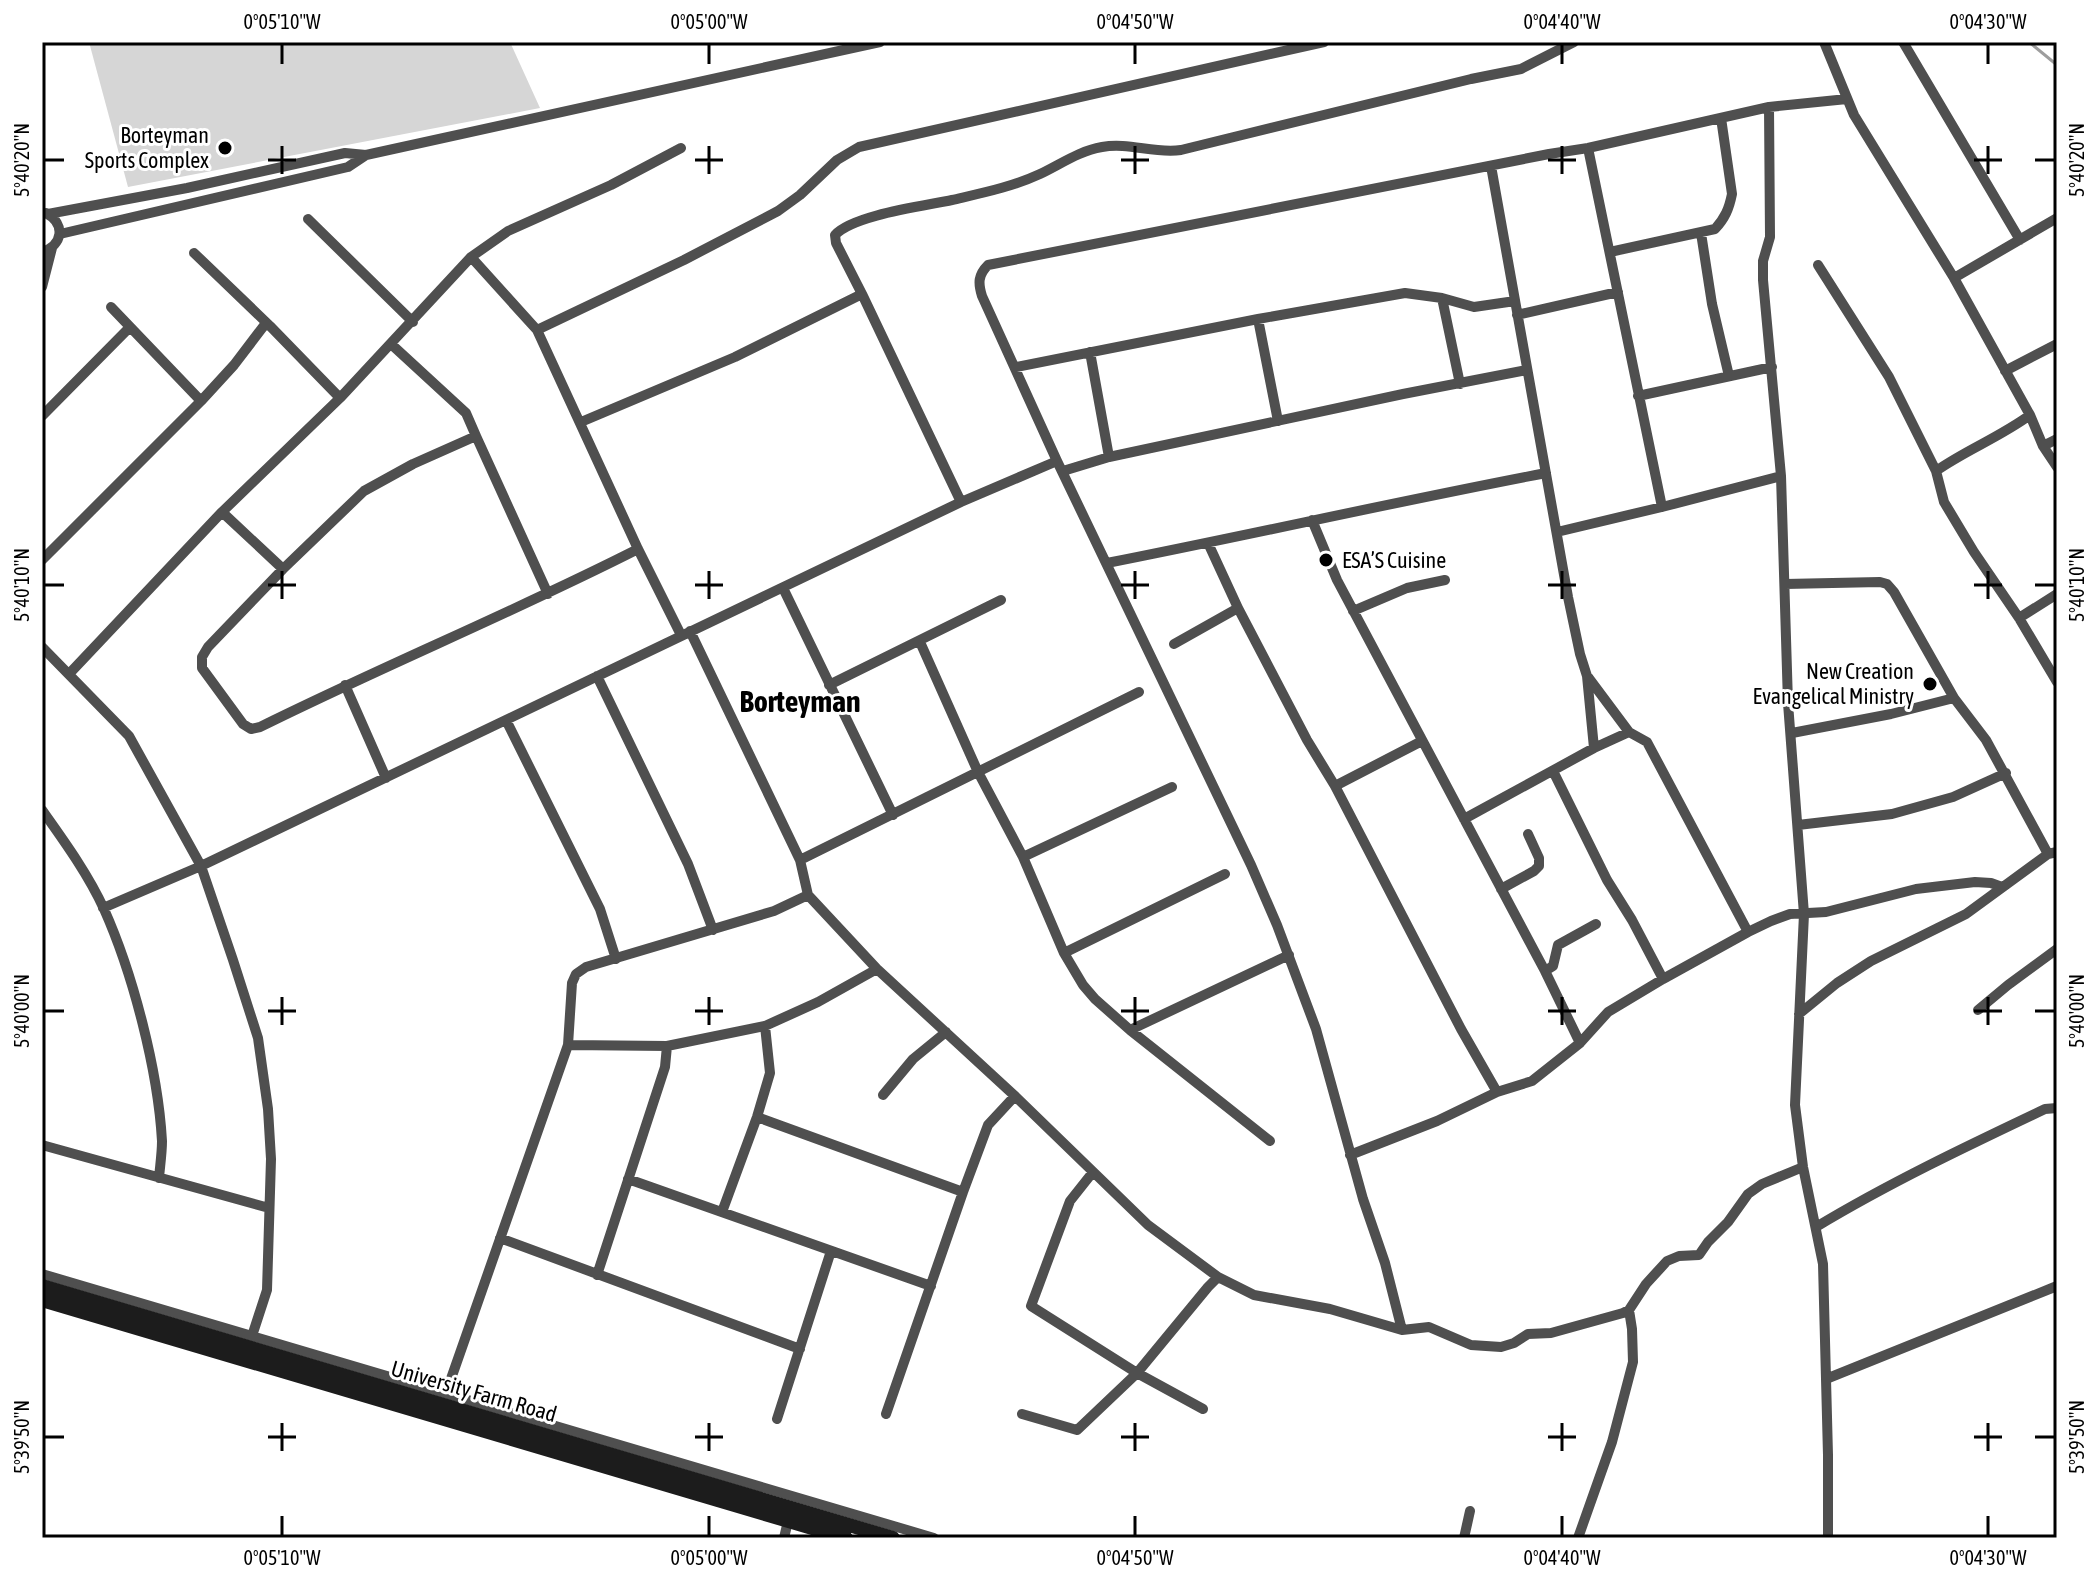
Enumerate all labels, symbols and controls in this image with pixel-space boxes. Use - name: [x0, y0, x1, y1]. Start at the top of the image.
- text: 0°05'10"W: [244, 10, 321, 33]
- text: 0°05'00"W: [671, 10, 748, 33]
- text: 0°04'50"W: [1097, 10, 1174, 33]
- text: 0°04'40"W: [1524, 10, 1601, 33]
- text: 0°04'30"W: [1950, 10, 2027, 33]
- place label: Borteyman Sports Complex: [85, 122, 209, 173]
- text: 5°40'20"N: [10, 123, 33, 197]
- text: 5°40'20"N: [2065, 123, 2088, 197]
- marker: Borteyman Sports Complex: [216, 139, 234, 157]
- place label: ESA’S Cuisine: [1342, 547, 1446, 573]
- text: 5°40'10"N: [10, 548, 33, 622]
- text: 5°40'10"N: [2065, 548, 2088, 622]
- marker: ESA’S Cuisine: [1317, 551, 1335, 569]
- place label: New Creation Evangelical Ministry: [1753, 658, 1914, 709]
- marker: New Creation Evangelical Ministry: [1921, 675, 1939, 693]
- district label: Borteyman: [740, 684, 861, 718]
- text: 5°40'00"N: [10, 974, 33, 1048]
- text: 5°40'00"N: [2065, 974, 2088, 1048]
- street label: University Farm Road: [388, 1355, 560, 1427]
- text: 5°39'50"N: [10, 1400, 33, 1474]
- text: 5°39'50"N: [2065, 1400, 2088, 1474]
- text: 0°05'10"W: [244, 1546, 321, 1569]
- text: 0°05'00"W: [671, 1546, 748, 1569]
- text: 0°04'50"W: [1097, 1546, 1174, 1569]
- text: 0°04'40"W: [1524, 1546, 1601, 1569]
- text: 0°04'30"W: [1950, 1546, 2027, 1569]

